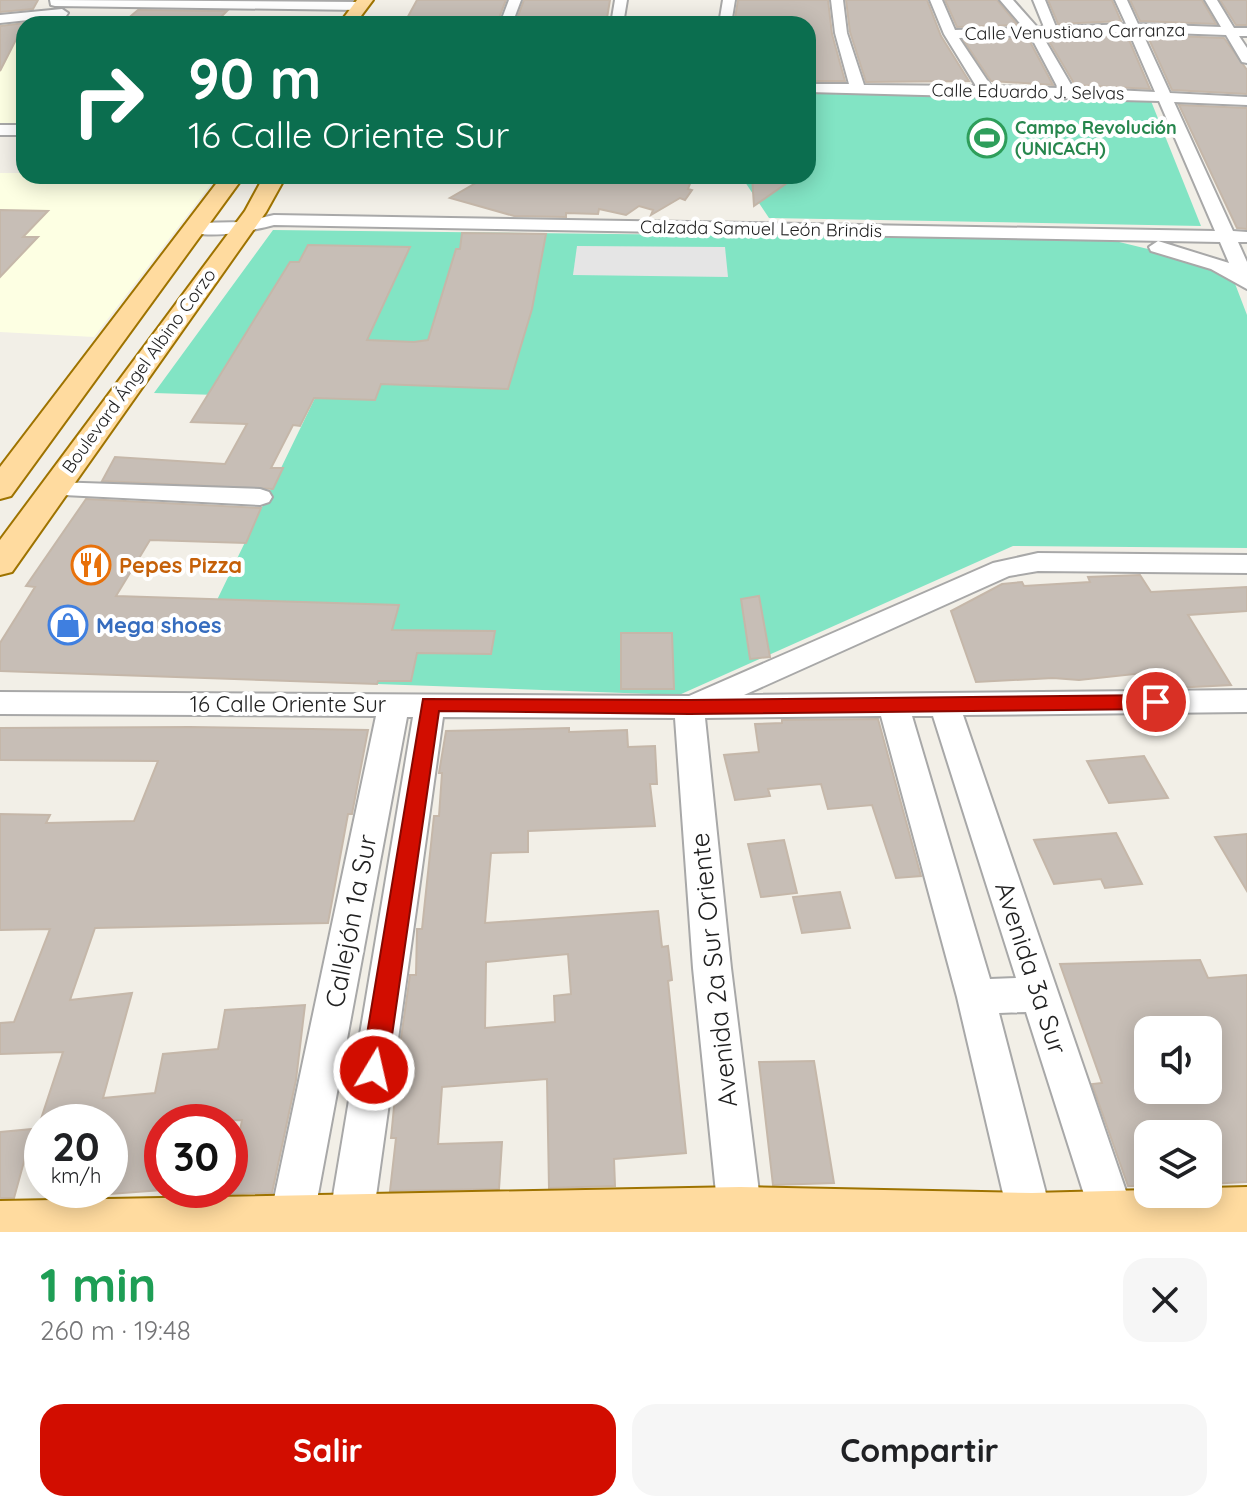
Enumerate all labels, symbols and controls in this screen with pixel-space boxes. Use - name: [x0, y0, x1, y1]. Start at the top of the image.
- street label: Calle Venustiano Carranza: [964, 18, 1186, 45]
- text: 90 m: [188, 43, 322, 113]
- icon: right: [56, 48, 160, 152]
- street label: Calle Eduardo J. Selvas: [931, 78, 1125, 105]
- text: 16 Calle Oriente Sur: [188, 112, 509, 157]
- place label: Campo Revolución (UNICACH): [1015, 116, 1177, 160]
- sports icon: Campo Revolución (UNICACH): [966, 117, 1008, 159]
- street label: Calzada Samuel León Brindis: [640, 215, 882, 242]
- street label: Boulevard Ángel Albino Corzo: [57, 264, 221, 478]
- restaurant icon: Pepes Pizza: [70, 544, 112, 586]
- place label: Pepes Pizza: [119, 551, 242, 579]
- shop icon: Mega shoes: [47, 604, 89, 646]
- place label: Mega shoes: [96, 611, 222, 639]
- pin: [1122, 668, 1190, 736]
- icon: arrive: [1134, 680, 1178, 724]
- street label: 16 Calle Oriente Sur: [190, 690, 387, 718]
- street label: Callejón 1a Sur: [318, 831, 383, 1010]
- street label: Avenida 2a Sur Oriente: [683, 831, 744, 1109]
- street label: Avenida 3a Sur: [988, 877, 1075, 1058]
- map controls: [1134, 1016, 1222, 1208]
- button: sound: [1134, 1016, 1222, 1104]
- position arrow: [332, 1028, 416, 1112]
- speed limit sign: 30: [144, 1104, 248, 1208]
- button: layers: [1134, 1120, 1222, 1208]
- text: 20: [52, 1121, 100, 1171]
- text: km/h: [51, 1163, 101, 1188]
- text: 1 min: [40, 1254, 156, 1314]
- button: close: [1123, 1258, 1207, 1342]
- text: 260 m · 19:48: [40, 1314, 191, 1347]
- button: Salir: [40, 1404, 616, 1496]
- button: Compartir: [632, 1404, 1207, 1496]

